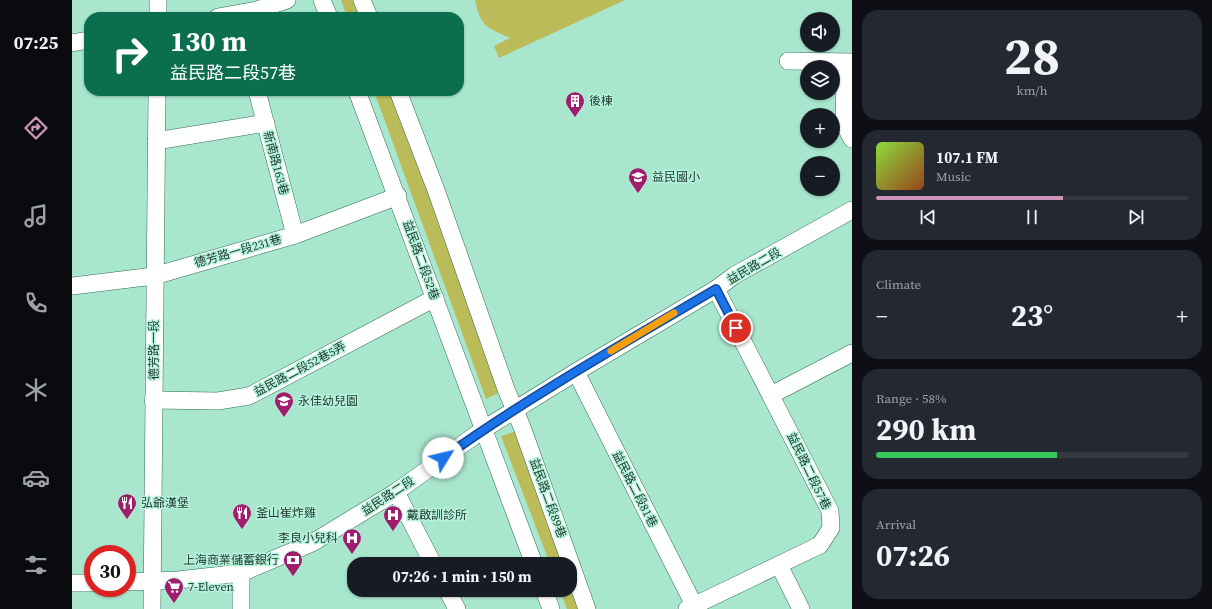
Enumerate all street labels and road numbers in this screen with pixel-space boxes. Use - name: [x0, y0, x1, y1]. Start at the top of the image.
- street label: 新南路163巷: [260, 129, 292, 197]
- street label: 益民路二段52巷: [399, 218, 443, 302]
- street label: 德芳路一段231巷: [193, 231, 283, 271]
- street label: 益民路二段: [724, 244, 784, 288]
- street label: 德芳路一段: [146, 320, 162, 380]
- street label: 益民路二段52巷5弄: [251, 338, 349, 400]
- street label: 益民路二段57巷: [783, 430, 835, 512]
- street label: 益民路二段81巷: [609, 448, 661, 530]
- street label: 益民路二段89巷: [526, 456, 570, 540]
- street label: 益民路二段: [358, 473, 418, 519]

